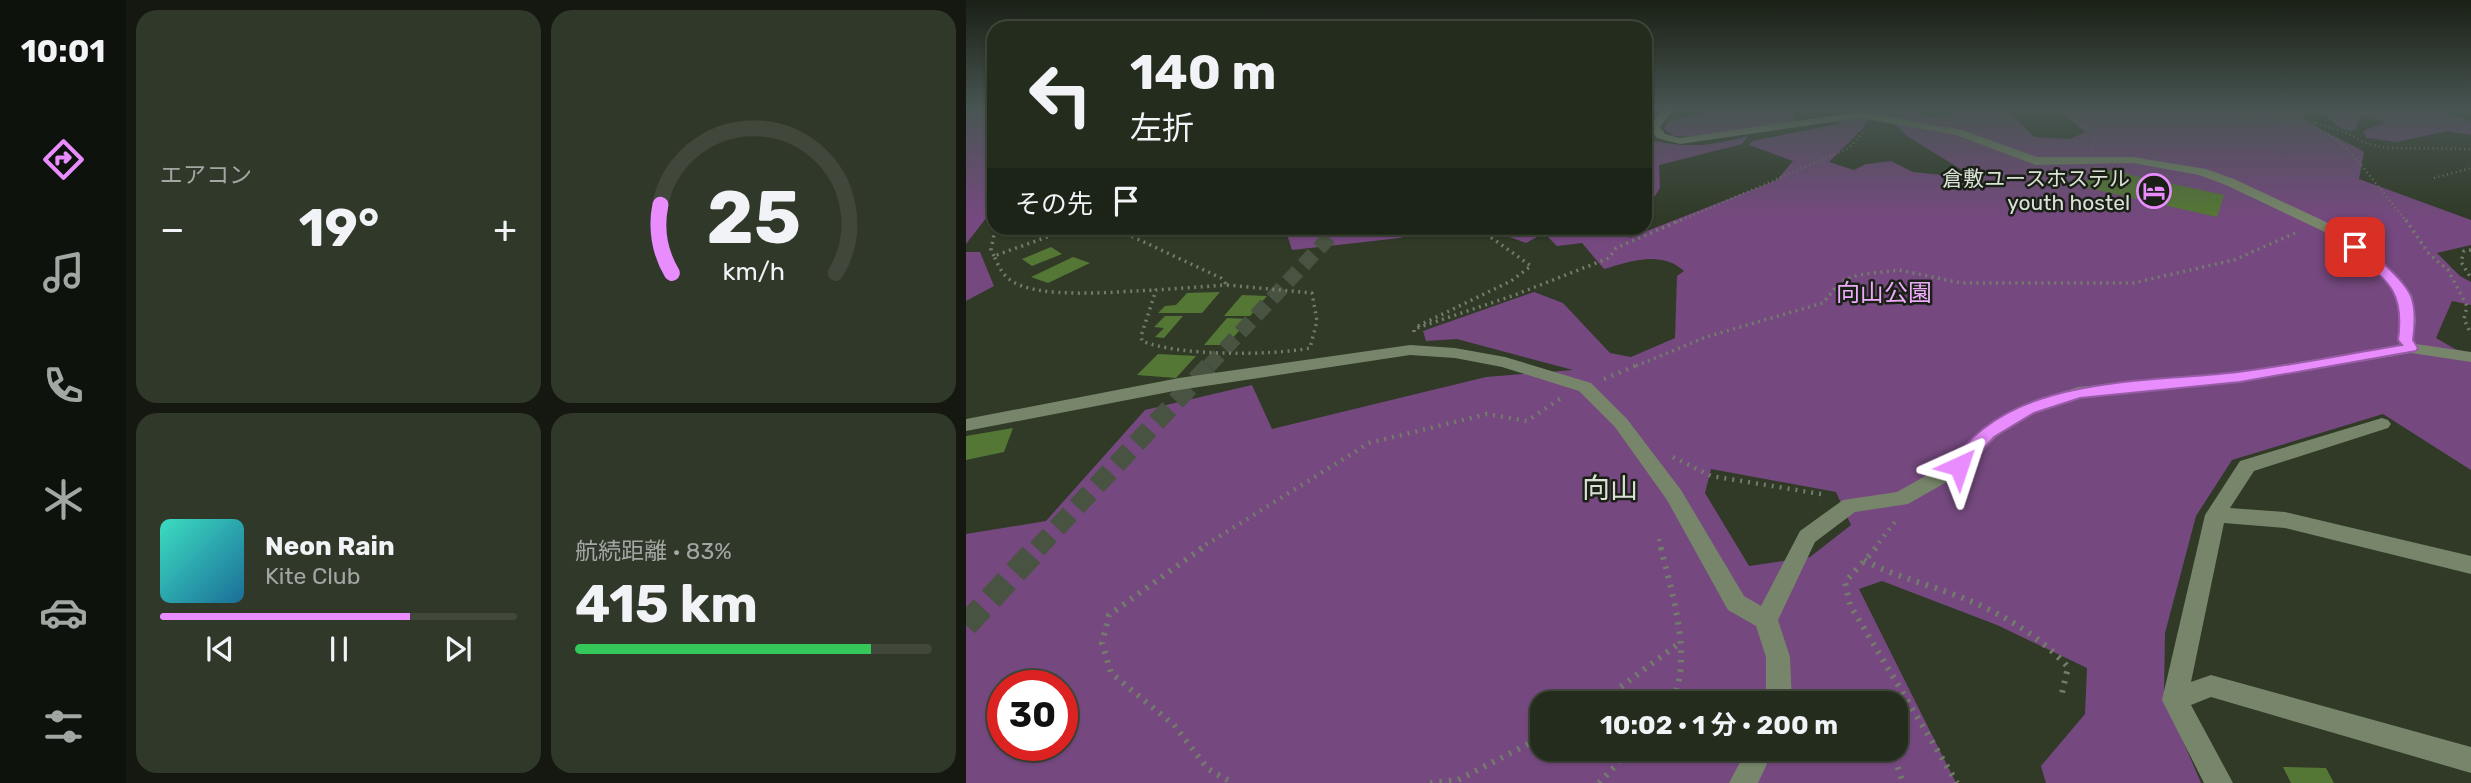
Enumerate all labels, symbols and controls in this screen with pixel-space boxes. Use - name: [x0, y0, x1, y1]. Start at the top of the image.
- text: 10:01: [21, 32, 105, 70]
- text: 140 m: [1130, 43, 1276, 101]
- icon: left: [1015, 49, 1106, 140]
- text: 左折: [1130, 109, 1194, 147]
- icon: directions: [39, 135, 88, 184]
- text: エアコン: [160, 161, 252, 189]
- place label: 倉敷ユースホステル youth hostel: [1942, 166, 2130, 215]
- hotel icon: 倉敷ユースホステル youth hostel: [2135, 172, 2173, 210]
- text: 25: [706, 175, 801, 261]
- icon: arrive: [1107, 182, 1145, 220]
- text: その先: [1015, 189, 1093, 220]
- text: 19°: [299, 197, 379, 259]
- text: −: [160, 206, 185, 252]
- text: +: [493, 206, 517, 252]
- pin: [2325, 217, 2385, 277]
- icon: arrive: [2336, 228, 2374, 266]
- icon: music: [39, 248, 88, 297]
- text: km/h: [722, 256, 785, 285]
- park label: 向山公園: [1836, 279, 1932, 307]
- icon: phone: [39, 361, 88, 410]
- position arrow: [1922, 429, 1996, 503]
- district label: 向山: [1582, 472, 1638, 505]
- icon: climate: [39, 475, 88, 524]
- text: Neon Rain: [265, 531, 395, 562]
- text: 航続距離 · 83%: [575, 537, 732, 565]
- text: Kite Club: [265, 562, 360, 590]
- text: 415 km: [575, 573, 758, 635]
- icon: car: [39, 588, 88, 637]
- icon: previous: [201, 630, 239, 668]
- icon: pause: [320, 630, 358, 668]
- icon: next: [439, 630, 477, 668]
- speed limit sign: 30: [987, 670, 1078, 761]
- icon: filters: [39, 702, 88, 751]
- text: 10:02 · 1 分 · 200 m: [1600, 710, 1838, 741]

